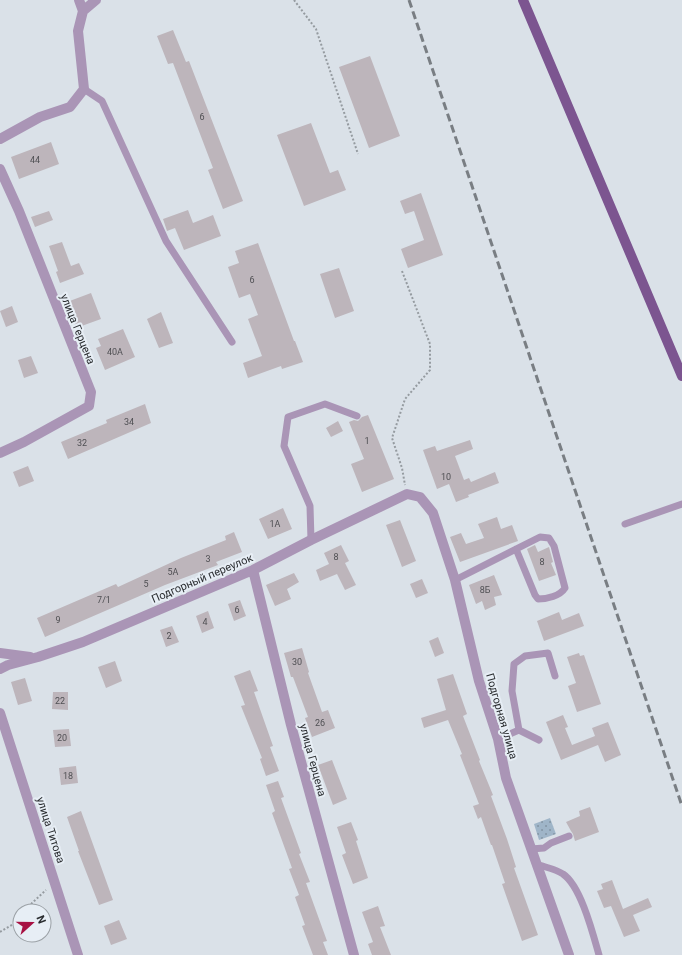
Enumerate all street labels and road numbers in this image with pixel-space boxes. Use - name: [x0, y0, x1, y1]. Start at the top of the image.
- street label: улица Герцена: [58, 292, 98, 366]
- street label: Подгорный переулок: [149, 551, 255, 606]
- street label: Подгорная улица: [483, 672, 520, 761]
- street label: улица Герцена: [297, 722, 328, 798]
- street label: улица Титова: [34, 795, 67, 865]

